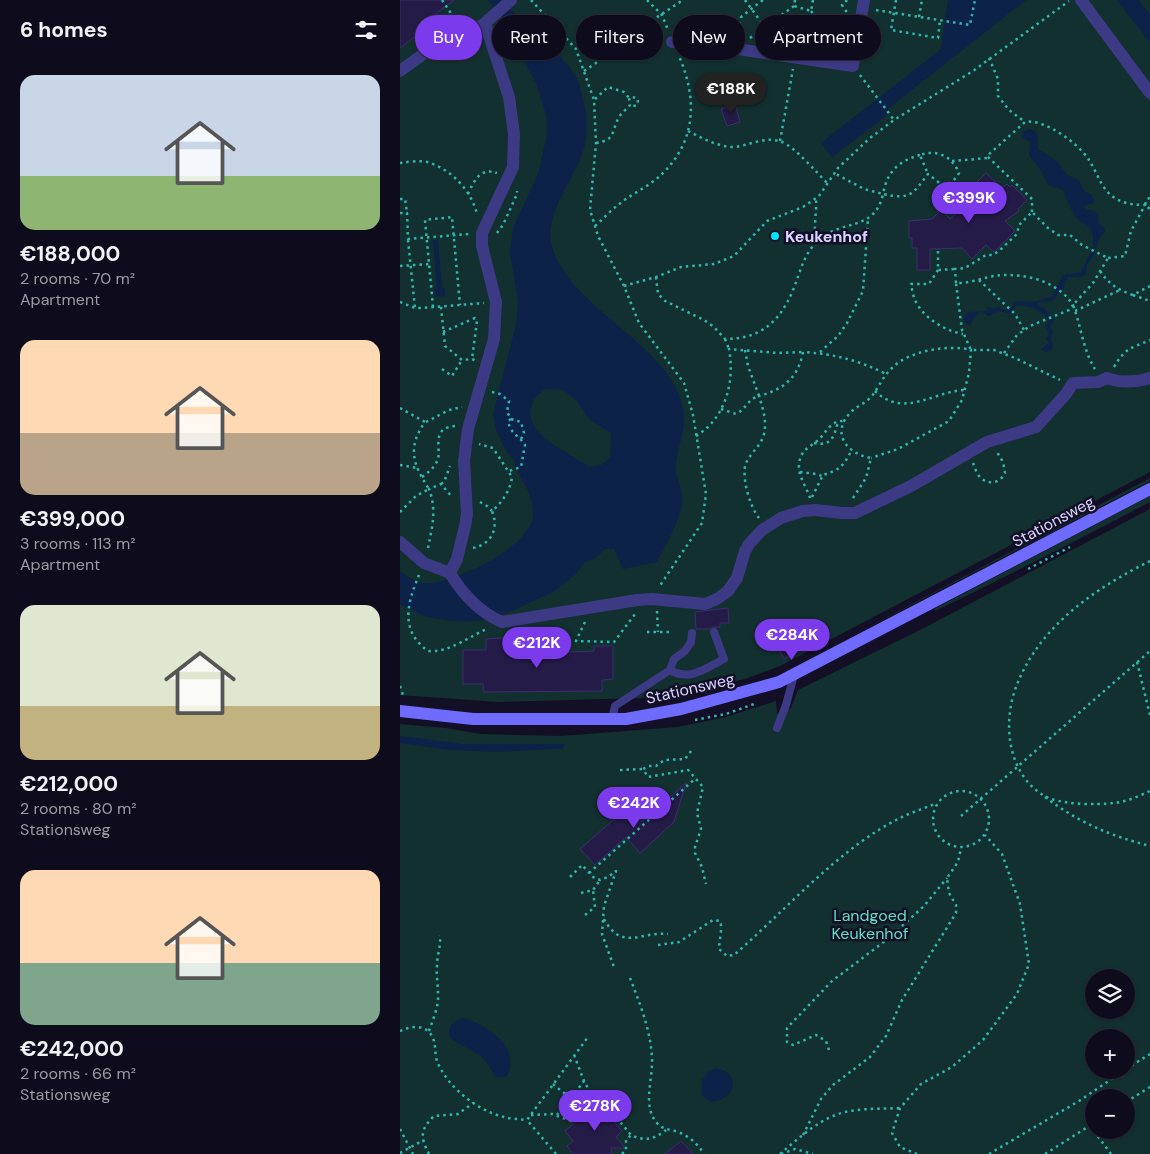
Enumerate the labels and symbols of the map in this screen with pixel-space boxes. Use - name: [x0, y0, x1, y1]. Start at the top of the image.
- pin: €188K: [696, 72, 766, 115]
- pin: €399K: [934, 182, 1004, 224]
- place label: Keukenhof: [785, 226, 868, 247]
- marker: Keukenhof: [769, 230, 781, 242]
- street label: Stationsweg: [1008, 491, 1098, 552]
- pin: €284K: [757, 618, 827, 661]
- pin: €212K: [502, 626, 572, 669]
- street label: Stationsweg: [644, 668, 737, 709]
- pin: €242K: [599, 786, 669, 829]
- park label: Landgoed Keukenhof: [832, 905, 908, 944]
- pin: €278K: [560, 1090, 630, 1132]

